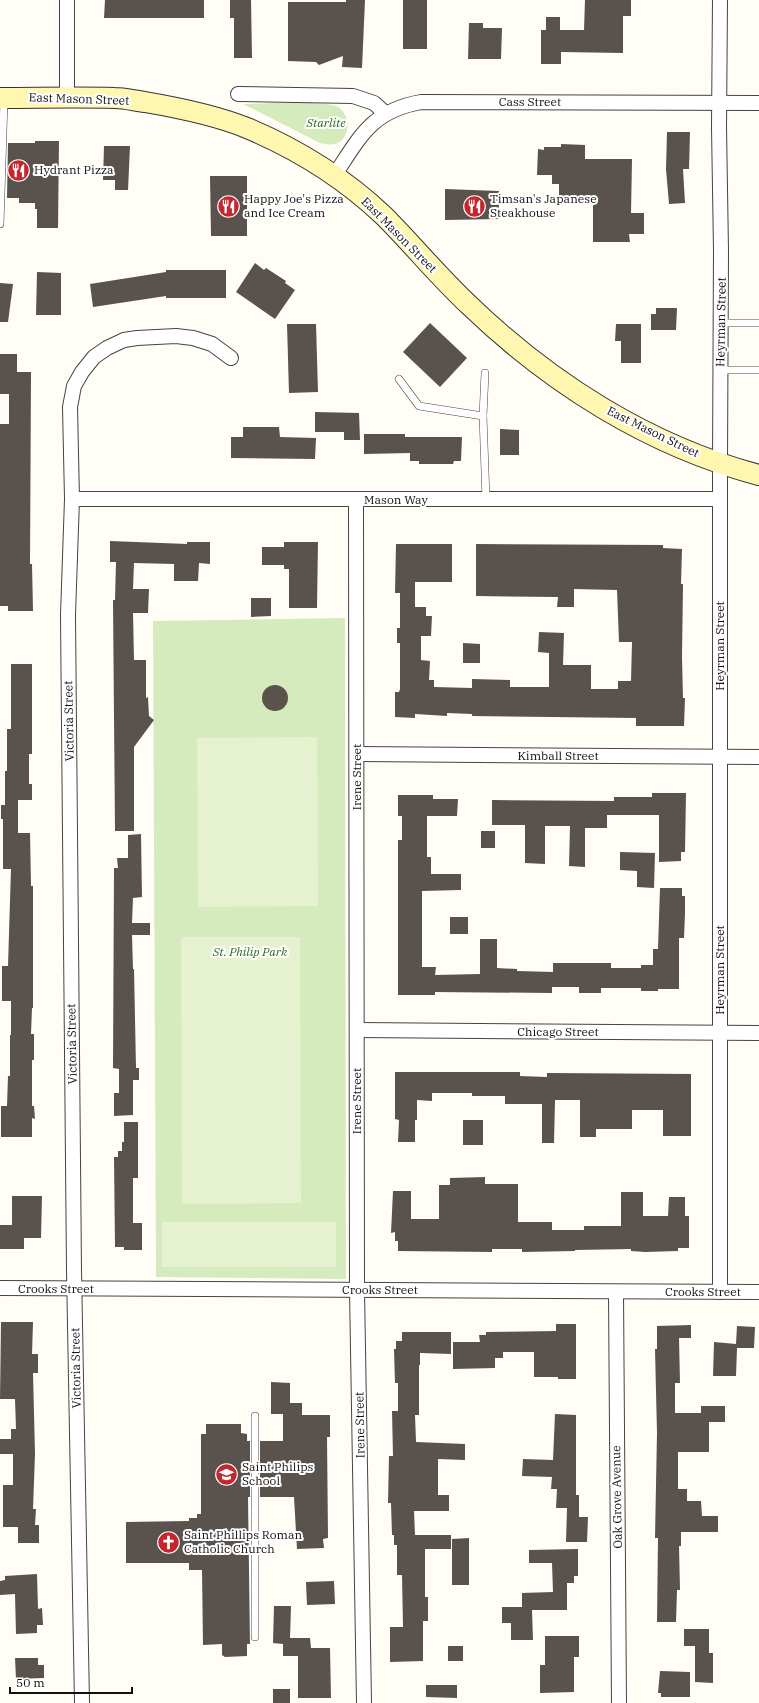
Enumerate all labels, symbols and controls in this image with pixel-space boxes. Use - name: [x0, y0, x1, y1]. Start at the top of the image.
- street label: East Mason Street: [28, 89, 130, 108]
- street label: Cass Street: [499, 94, 561, 109]
- park label: Starlite: [305, 115, 346, 130]
- restaurant icon: Hydrant Pizza: [5, 157, 31, 183]
- place label: Hydrant Pizza: [34, 162, 114, 177]
- place label: Happy Joe's Pizza and Ice Cream: [244, 191, 344, 220]
- place label: Timsan's Japanese Steakhouse: [490, 191, 597, 220]
- restaurant icon: Happy Joe's Pizza and Ice Cream: [216, 193, 242, 219]
- restaurant icon: Timsan's Japanese Steakhouse: [462, 193, 488, 219]
- street label: East Mason Street: [358, 194, 440, 276]
- street label: Heyrman Street: [712, 277, 729, 367]
- street label: East Mason Street: [605, 403, 702, 460]
- street label: Mason Way: [364, 492, 428, 507]
- street label: Heyrman Street: [712, 601, 727, 691]
- street label: Victoria Street: [60, 680, 77, 762]
- street label: Irene Street: [349, 744, 364, 810]
- street label: Kimball Street: [517, 748, 599, 763]
- street label: Heyrman Street: [712, 925, 727, 1015]
- park label: St. Philip Park: [212, 944, 288, 959]
- street label: Victoria Street: [63, 1003, 80, 1085]
- street label: Chicago Street: [517, 1024, 599, 1039]
- street label: Irene Street: [349, 1068, 364, 1134]
- street label: Crooks Street: [18, 1281, 94, 1296]
- street label: Crooks Street: [342, 1282, 418, 1297]
- street label: Crooks Street: [665, 1284, 741, 1299]
- street label: Victoria Street: [67, 1327, 84, 1409]
- street label: Irene Street: [351, 1392, 368, 1458]
- street label: Oak Grove Avenue: [608, 1445, 625, 1549]
- place label: Saint Philips School: [242, 1459, 314, 1488]
- school or university icon: Saint Philips School: [213, 1461, 239, 1487]
- place label: Saint Phillips Roman Catholic Church: [184, 1527, 302, 1556]
- church icon: Saint Phillips Roman Catholic Church: [156, 1529, 182, 1555]
- scale bar: [10, 1669, 132, 1695]
- text: 50 m: [16, 1675, 45, 1690]

